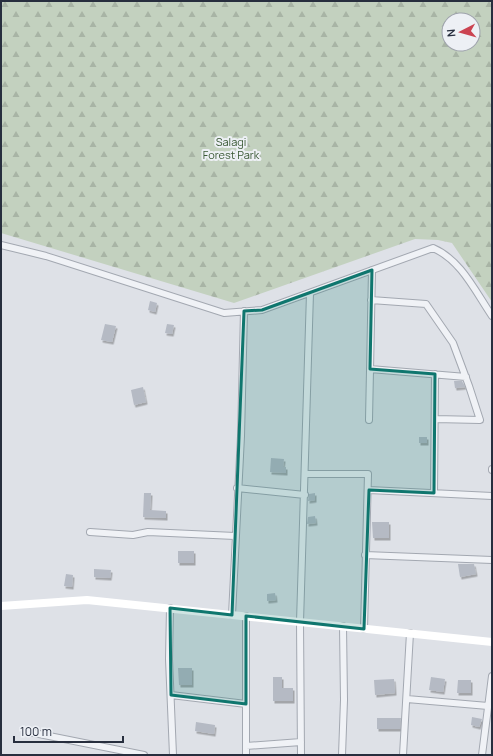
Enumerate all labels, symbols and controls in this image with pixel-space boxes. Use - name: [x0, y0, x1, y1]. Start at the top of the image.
- north arrow: [441, 12, 481, 52]
- text: N: [443, 28, 458, 38]
- park label: Salagi Forest Park: [203, 134, 260, 162]
- scale bar: [14, 718, 123, 744]
- text: 100 m: [20, 723, 52, 740]

